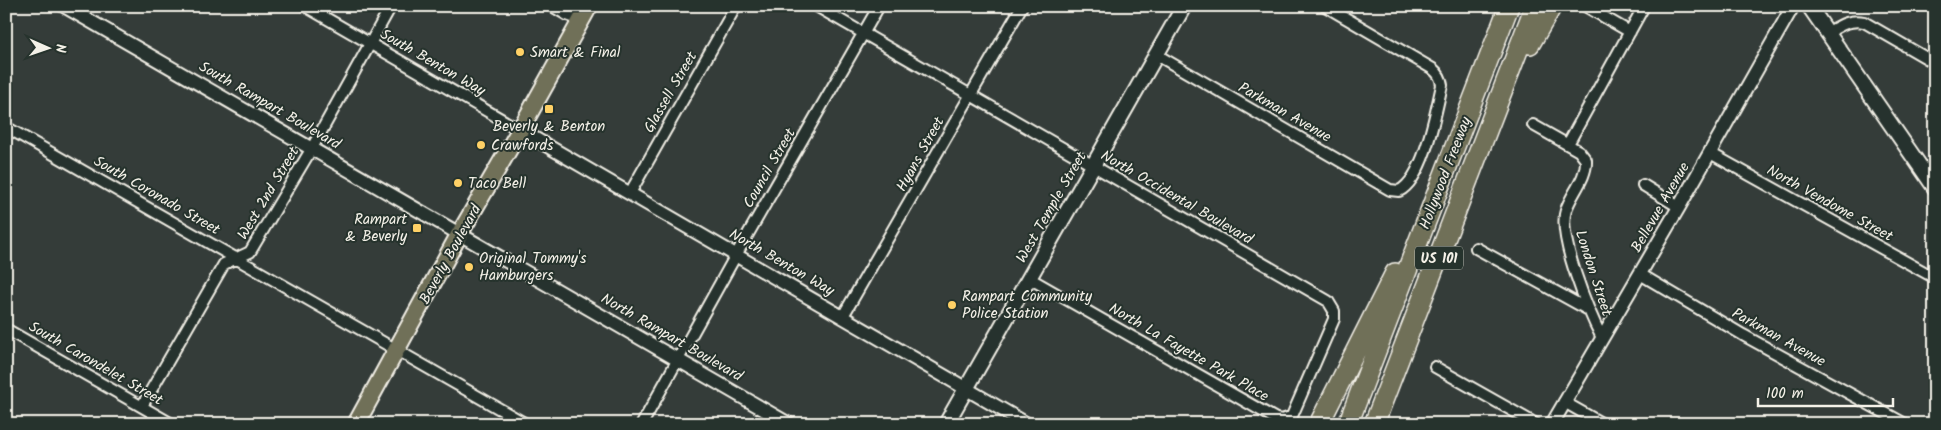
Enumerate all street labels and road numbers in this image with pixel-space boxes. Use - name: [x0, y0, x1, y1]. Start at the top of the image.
- street label: South Benton Way: [375, 23, 491, 103]
- street label: Glassell Street: [638, 47, 704, 138]
- street label: South Rampart Boulevard: [194, 55, 345, 157]
- street label: Parkman Avenue: [1233, 76, 1336, 149]
- street label: Hyans Street: [890, 112, 951, 196]
- street label: Hollywood Freeway: [1413, 113, 1479, 233]
- street label: Council Street: [737, 124, 803, 213]
- street label: West 2nd Street: [232, 142, 306, 245]
- street label: North Occidental Boulevard: [1096, 144, 1258, 252]
- street label: West Temple Street: [1010, 147, 1094, 268]
- street label: South Coronado Street: [89, 150, 224, 242]
- street label: Bellevue Avenue: [1625, 158, 1697, 257]
- street label: North Vendome Street: [1762, 159, 1897, 249]
- street label: Beverly Boulevard: [413, 200, 488, 309]
- street label: North Benton Way: [724, 223, 840, 303]
- street label: London Street: [1568, 227, 1618, 320]
- road number: US 101: [1415, 247, 1463, 270]
- street label: North Rampart Boulevard: [596, 287, 747, 389]
- street label: North La Fayette Park Place: [1104, 297, 1273, 409]
- street label: Parkman Avenue: [1727, 302, 1830, 374]
- street label: South Carondelet Street: [24, 315, 168, 412]

